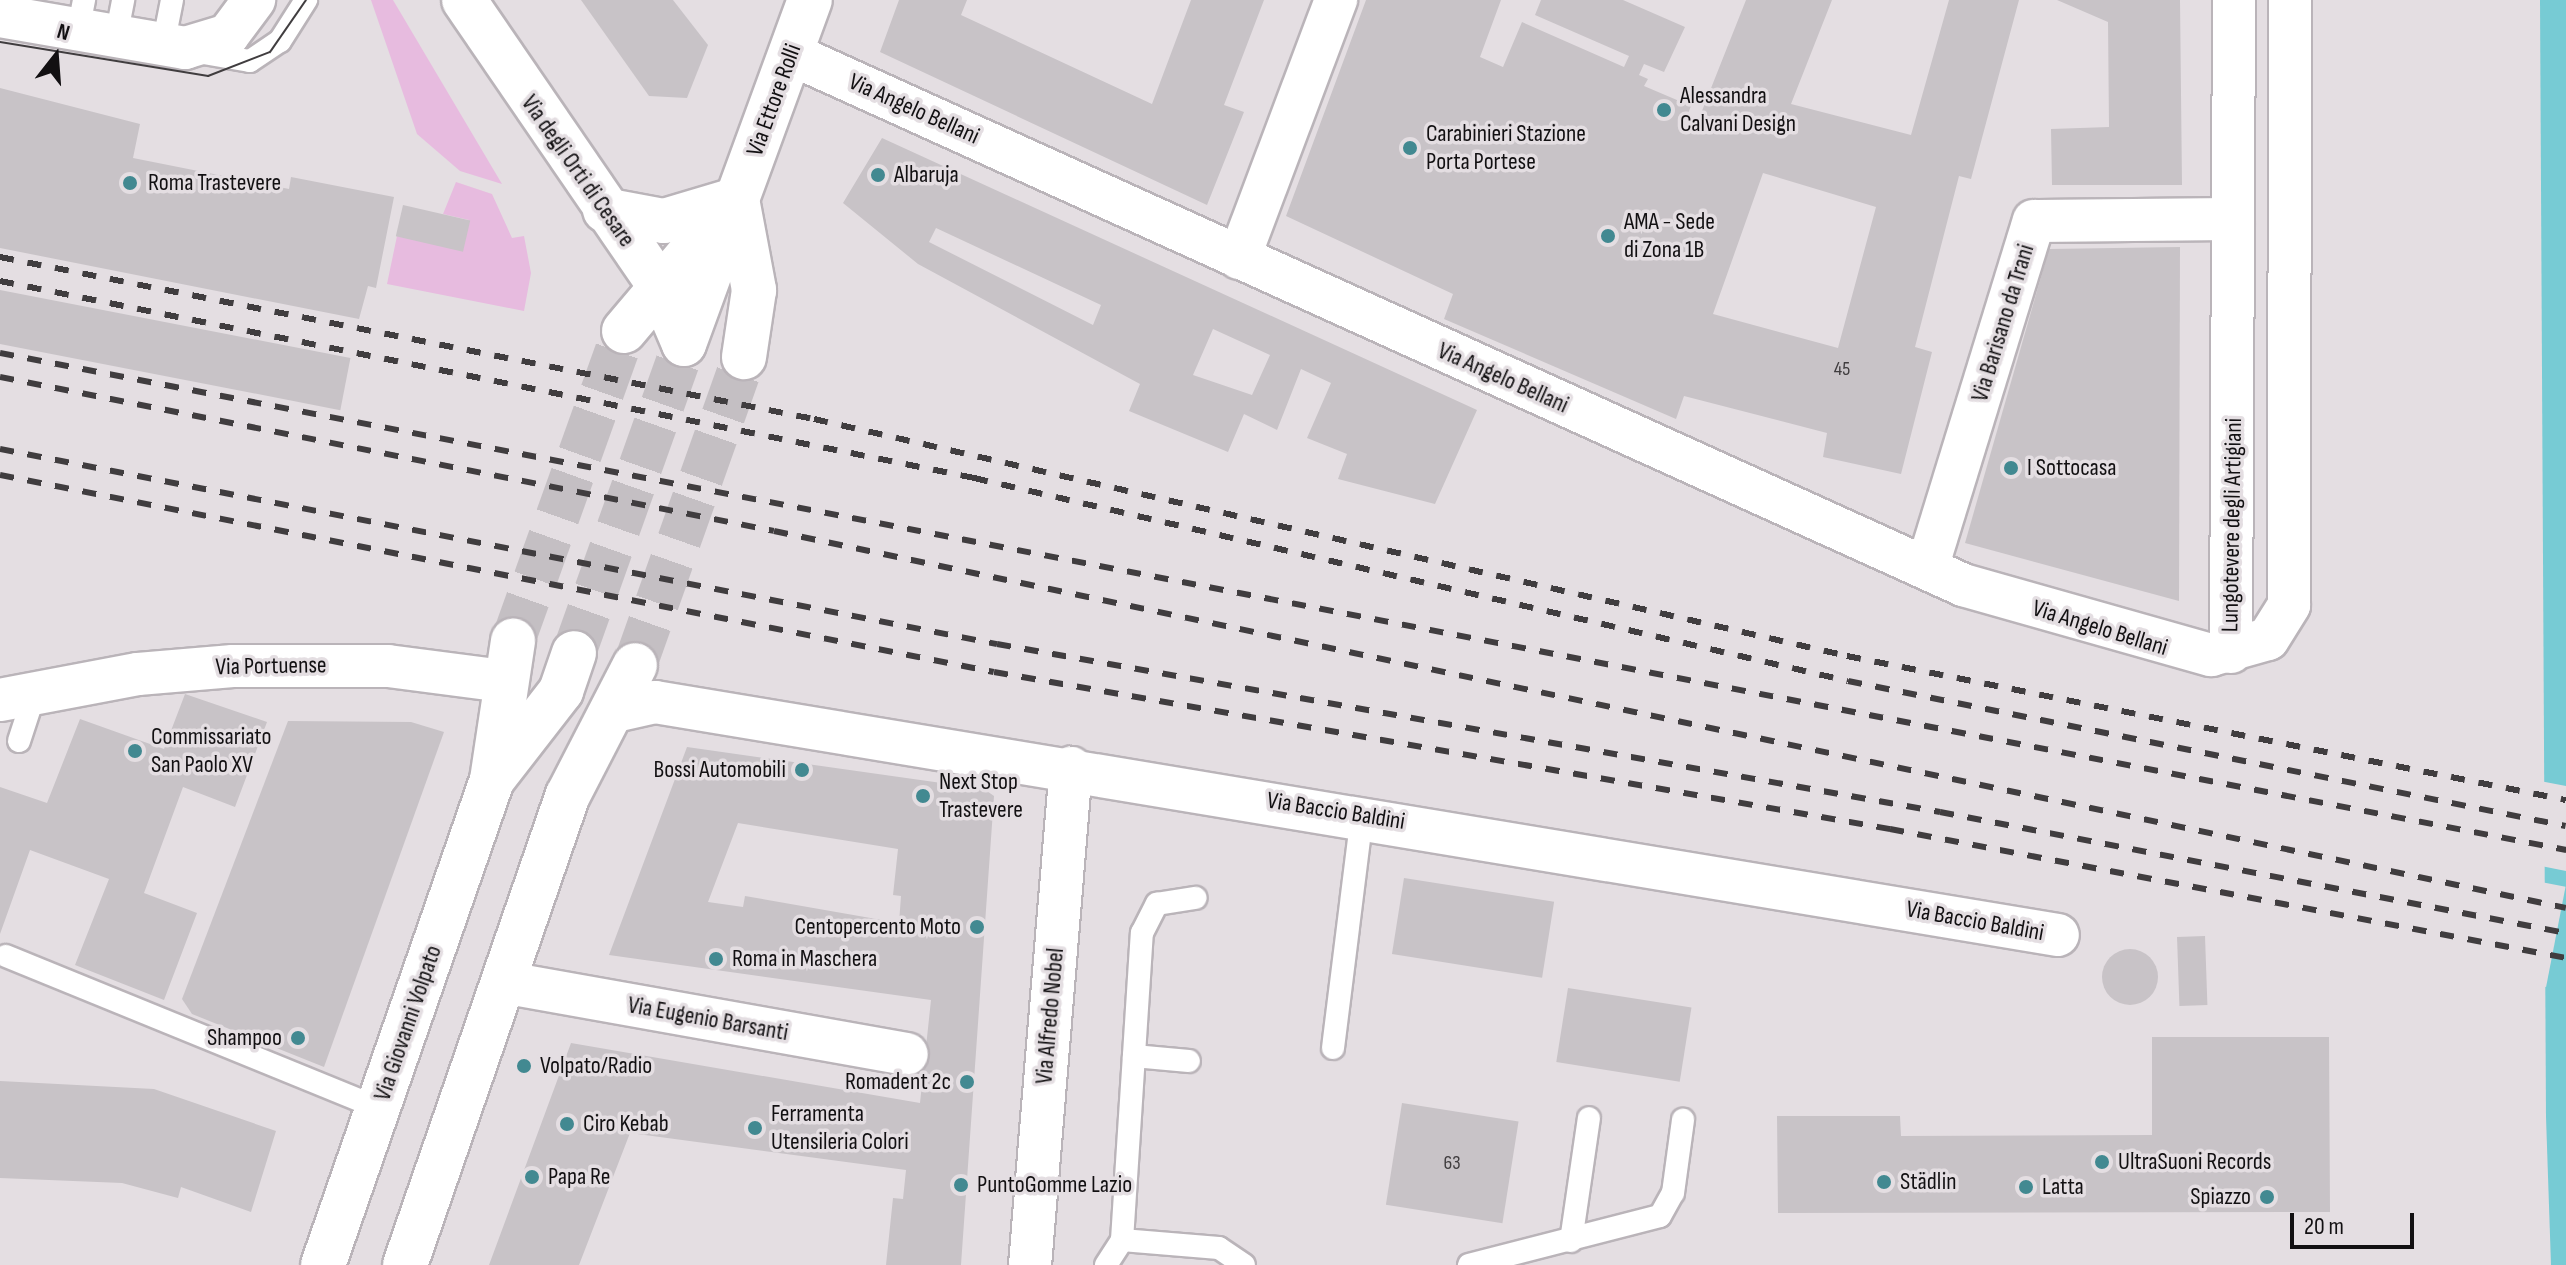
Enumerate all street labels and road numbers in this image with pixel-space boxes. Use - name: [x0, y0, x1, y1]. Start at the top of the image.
- street label: Via Ettore Rolli: [740, 40, 808, 160]
- street label: Via Angelo Bellani: [844, 67, 984, 151]
- street label: Via degli Orti di Cesare: [515, 90, 641, 252]
- street label: Via Barisano da Trani: [1965, 241, 2041, 405]
- street label: Via Angelo Bellani: [1433, 336, 1573, 420]
- street label: Lungotevere degli Artigiani: [2216, 418, 2248, 632]
- street label: Via Angelo Bellani: [2029, 594, 2171, 662]
- street label: Via Portuense: [215, 651, 327, 681]
- street label: Via Baccio Baldini: [1265, 786, 1407, 836]
- street label: Via Baccio Baldini: [1904, 895, 2046, 947]
- street label: Via Giovanni Volpato: [368, 942, 448, 1104]
- street label: Via Alfredo Nobel: [1030, 947, 1070, 1085]
- street label: Via Eugenio Barsanti: [626, 991, 790, 1047]

